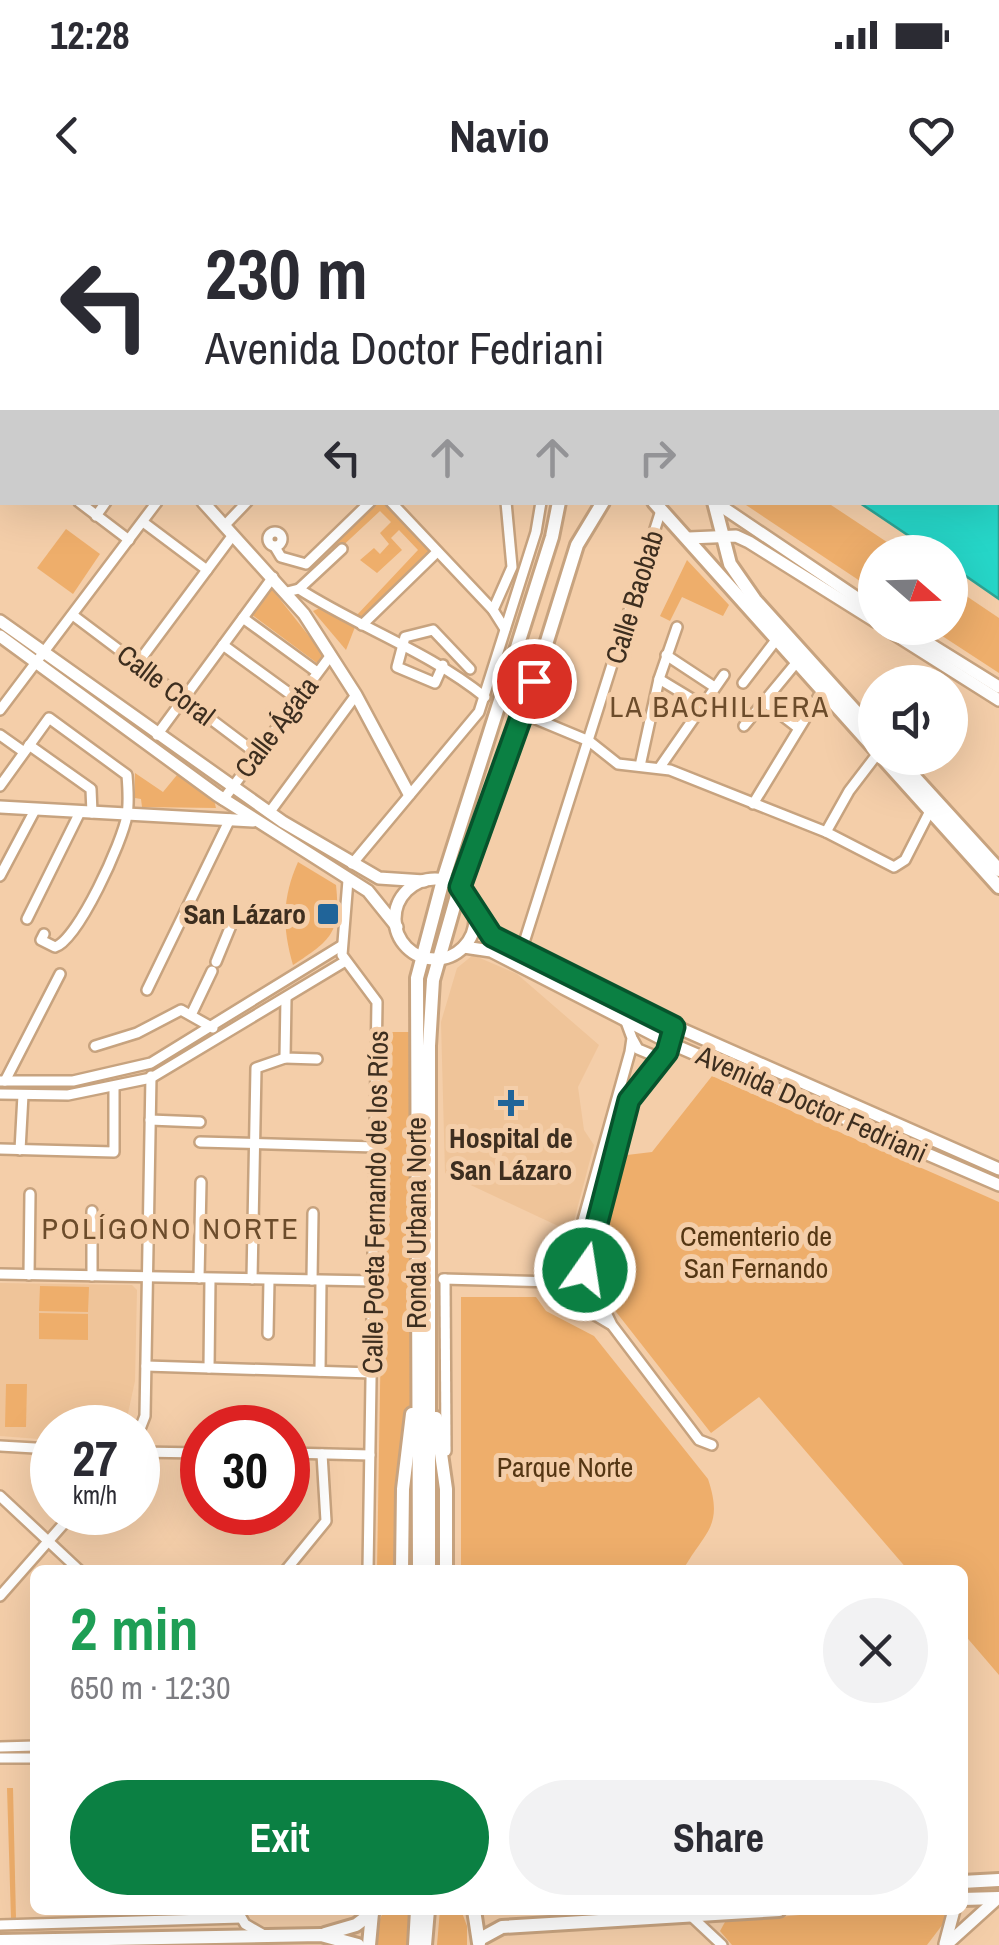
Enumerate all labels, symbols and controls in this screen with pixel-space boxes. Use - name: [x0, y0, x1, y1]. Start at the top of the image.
- text: 12:28: [50, 10, 130, 61]
- text: Navio: [449, 105, 550, 166]
- icon: back: [40, 108, 95, 163]
- icon: heart: [904, 108, 959, 163]
- text: 230 m: [205, 227, 368, 321]
- icon: left: [40, 240, 170, 370]
- text: Avenida Doctor Fedriani: [205, 317, 605, 378]
- icon: left: [315, 430, 370, 485]
- icon: ahead: [420, 430, 475, 485]
- icon: ahead: [525, 430, 580, 485]
- icon: right: [630, 430, 685, 485]
- street label: Calle Baobab: [596, 526, 672, 668]
- north arrow: [858, 535, 968, 645]
- map controls: [858, 535, 968, 775]
- street label: Calle Coral: [109, 636, 223, 734]
- pin: [492, 639, 577, 724]
- icon: arrive: [507, 654, 562, 709]
- button: sound: [858, 665, 968, 775]
- street label: Calle Ágata: [225, 668, 327, 785]
- district label: LA BACHILLERA: [609, 686, 831, 726]
- place label: San Lázaro: [183, 895, 306, 933]
- marker: San Lázaro: [315, 901, 341, 927]
- street label: Calle Poeta Fernando de los Ríos: [353, 1030, 397, 1374]
- street label: Avenida Doctor Fedriani: [690, 1036, 933, 1172]
- marker: Hospital de San Lázaro: [498, 1090, 524, 1116]
- street label: Ronda Urbana Norte: [397, 1117, 435, 1329]
- place label: Hospital de San Lázaro: [449, 1119, 573, 1189]
- district label: POLÍGONO NORTE: [42, 1208, 300, 1248]
- park label: Cementerio de San Fernando: [680, 1217, 832, 1287]
- position arrow: [533, 1218, 637, 1322]
- speed limit sign: 30: [180, 1405, 310, 1535]
- text: 27: [72, 1424, 118, 1492]
- park label: Parque Norte: [497, 1448, 633, 1486]
- text: km/h: [73, 1478, 117, 1512]
- text: 2 min: [70, 1588, 199, 1669]
- button: close: [823, 1598, 928, 1703]
- text: 650 m · 12:30: [70, 1666, 230, 1709]
- button: Exit: [70, 1780, 489, 1895]
- button: Share: [509, 1780, 928, 1895]

